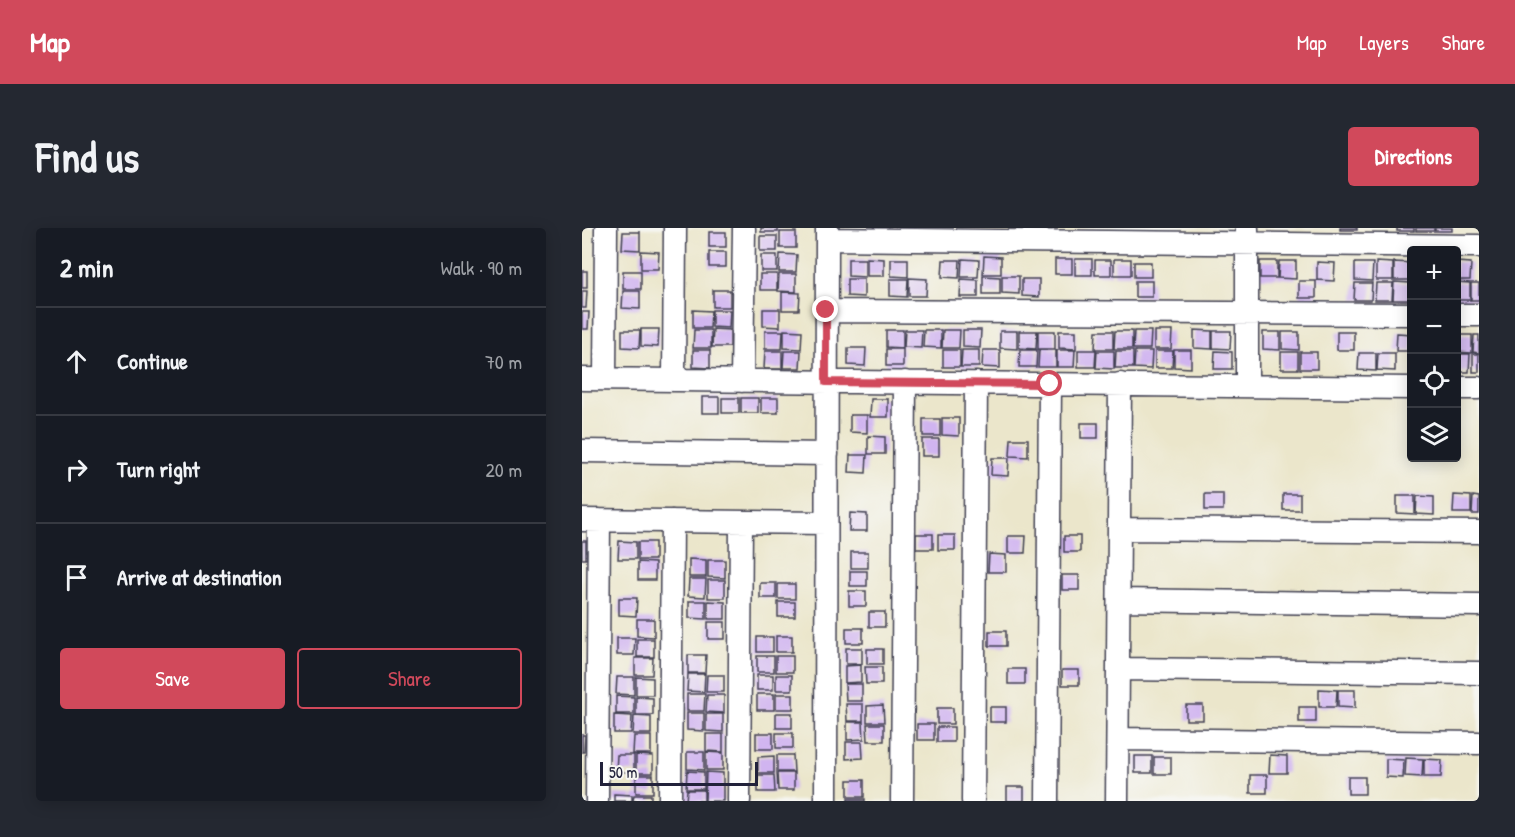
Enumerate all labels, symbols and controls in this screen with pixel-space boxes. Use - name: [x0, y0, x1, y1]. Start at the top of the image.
- text: Map: [30, 23, 70, 61]
- text: Map: [1297, 28, 1326, 57]
- text: Layers: [1359, 28, 1409, 57]
- text: Share: [1442, 28, 1485, 57]
- button: Directions: [1348, 127, 1479, 186]
- text: Find us: [36, 128, 139, 185]
- map controls: [1407, 246, 1461, 462]
- button: +: [1407, 246, 1461, 300]
- text: 2 min: [60, 250, 113, 285]
- text: Walk · 90 m: [441, 254, 522, 281]
- route end: [812, 296, 838, 322]
- button: −: [1407, 300, 1461, 354]
- icon: ahead: [60, 345, 93, 378]
- text: Continue: [117, 346, 188, 376]
- text: 70 m: [485, 348, 522, 375]
- button: locate: [1407, 354, 1461, 408]
- route start: [1036, 370, 1062, 396]
- button: layers: [1407, 408, 1461, 462]
- icon: right: [60, 453, 93, 486]
- text: Turn right: [117, 454, 200, 484]
- text: 20 m: [485, 456, 522, 483]
- icon: arrive: [60, 561, 93, 594]
- text: Arrive at destination: [117, 562, 282, 592]
- button: Save: [60, 648, 285, 709]
- button: Share: [297, 648, 522, 709]
- scale bar: [600, 759, 758, 786]
- text: 50 m: [609, 761, 638, 783]

